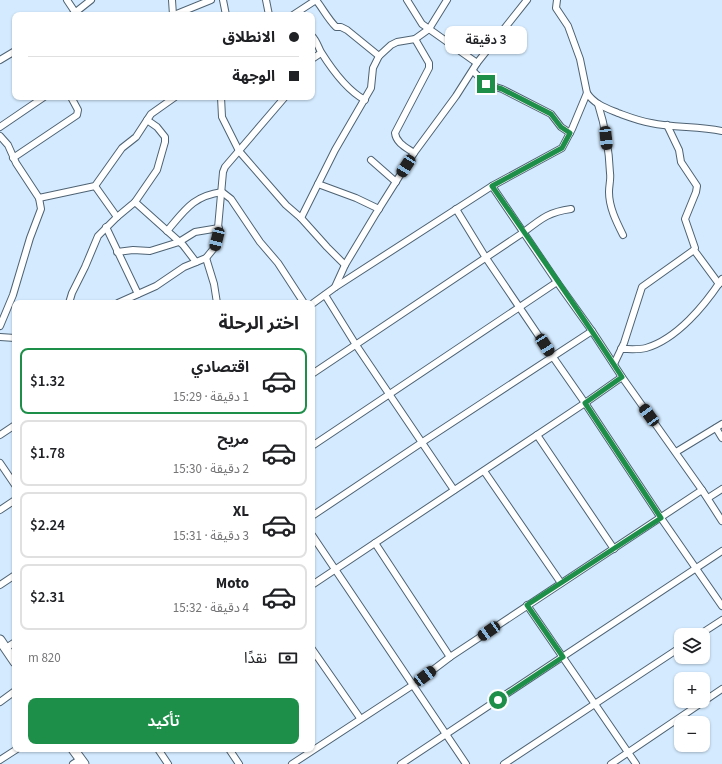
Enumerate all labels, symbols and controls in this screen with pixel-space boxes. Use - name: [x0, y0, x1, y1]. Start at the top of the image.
- callout: 3 دقيقة: [445, 26, 527, 54]
- text: الانطلاق: [223, 27, 275, 48]
- text: 3 دقيقة: [466, 31, 506, 49]
- text: الوجهة: [232, 66, 275, 87]
- route end: [477, 75, 495, 93]
- car: [599, 125, 613, 151]
- car: [394, 153, 418, 179]
- car: [208, 226, 226, 252]
- text: اختر الرحلة: [219, 311, 299, 336]
- car: [533, 332, 557, 358]
- text: اقتصادي: [191, 357, 249, 378]
- icon: car: [261, 363, 297, 399]
- text: $1.32: [30, 371, 65, 392]
- text: 1 دقيقة · 15:29: [173, 388, 249, 406]
- car: [637, 402, 661, 428]
- text: مريح: [217, 429, 249, 450]
- icon: car: [261, 435, 297, 471]
- text: $1.78: [30, 443, 65, 464]
- text: 2 دقيقة · 15:30: [173, 460, 249, 478]
- text: XL: [233, 501, 249, 522]
- icon: car: [261, 507, 297, 543]
- text: $2.24: [30, 515, 65, 536]
- text: 3 دقيقة · 15:31: [173, 527, 249, 545]
- text: Moto: [216, 573, 249, 594]
- icon: car: [261, 579, 297, 615]
- text: $2.31: [30, 587, 65, 608]
- text: 4 دقيقة · 15:32: [173, 599, 249, 617]
- car: [476, 619, 502, 643]
- map controls: [674, 628, 710, 752]
- button: layers: [674, 628, 710, 664]
- icon: cash: [277, 647, 299, 669]
- text: نقدًا: [244, 648, 267, 669]
- text: 820 m: [28, 649, 61, 667]
- car: [412, 664, 438, 688]
- button: +: [674, 672, 710, 708]
- route start: [489, 691, 507, 709]
- button: تأكيد: [28, 698, 299, 744]
- button: −: [674, 716, 710, 752]

